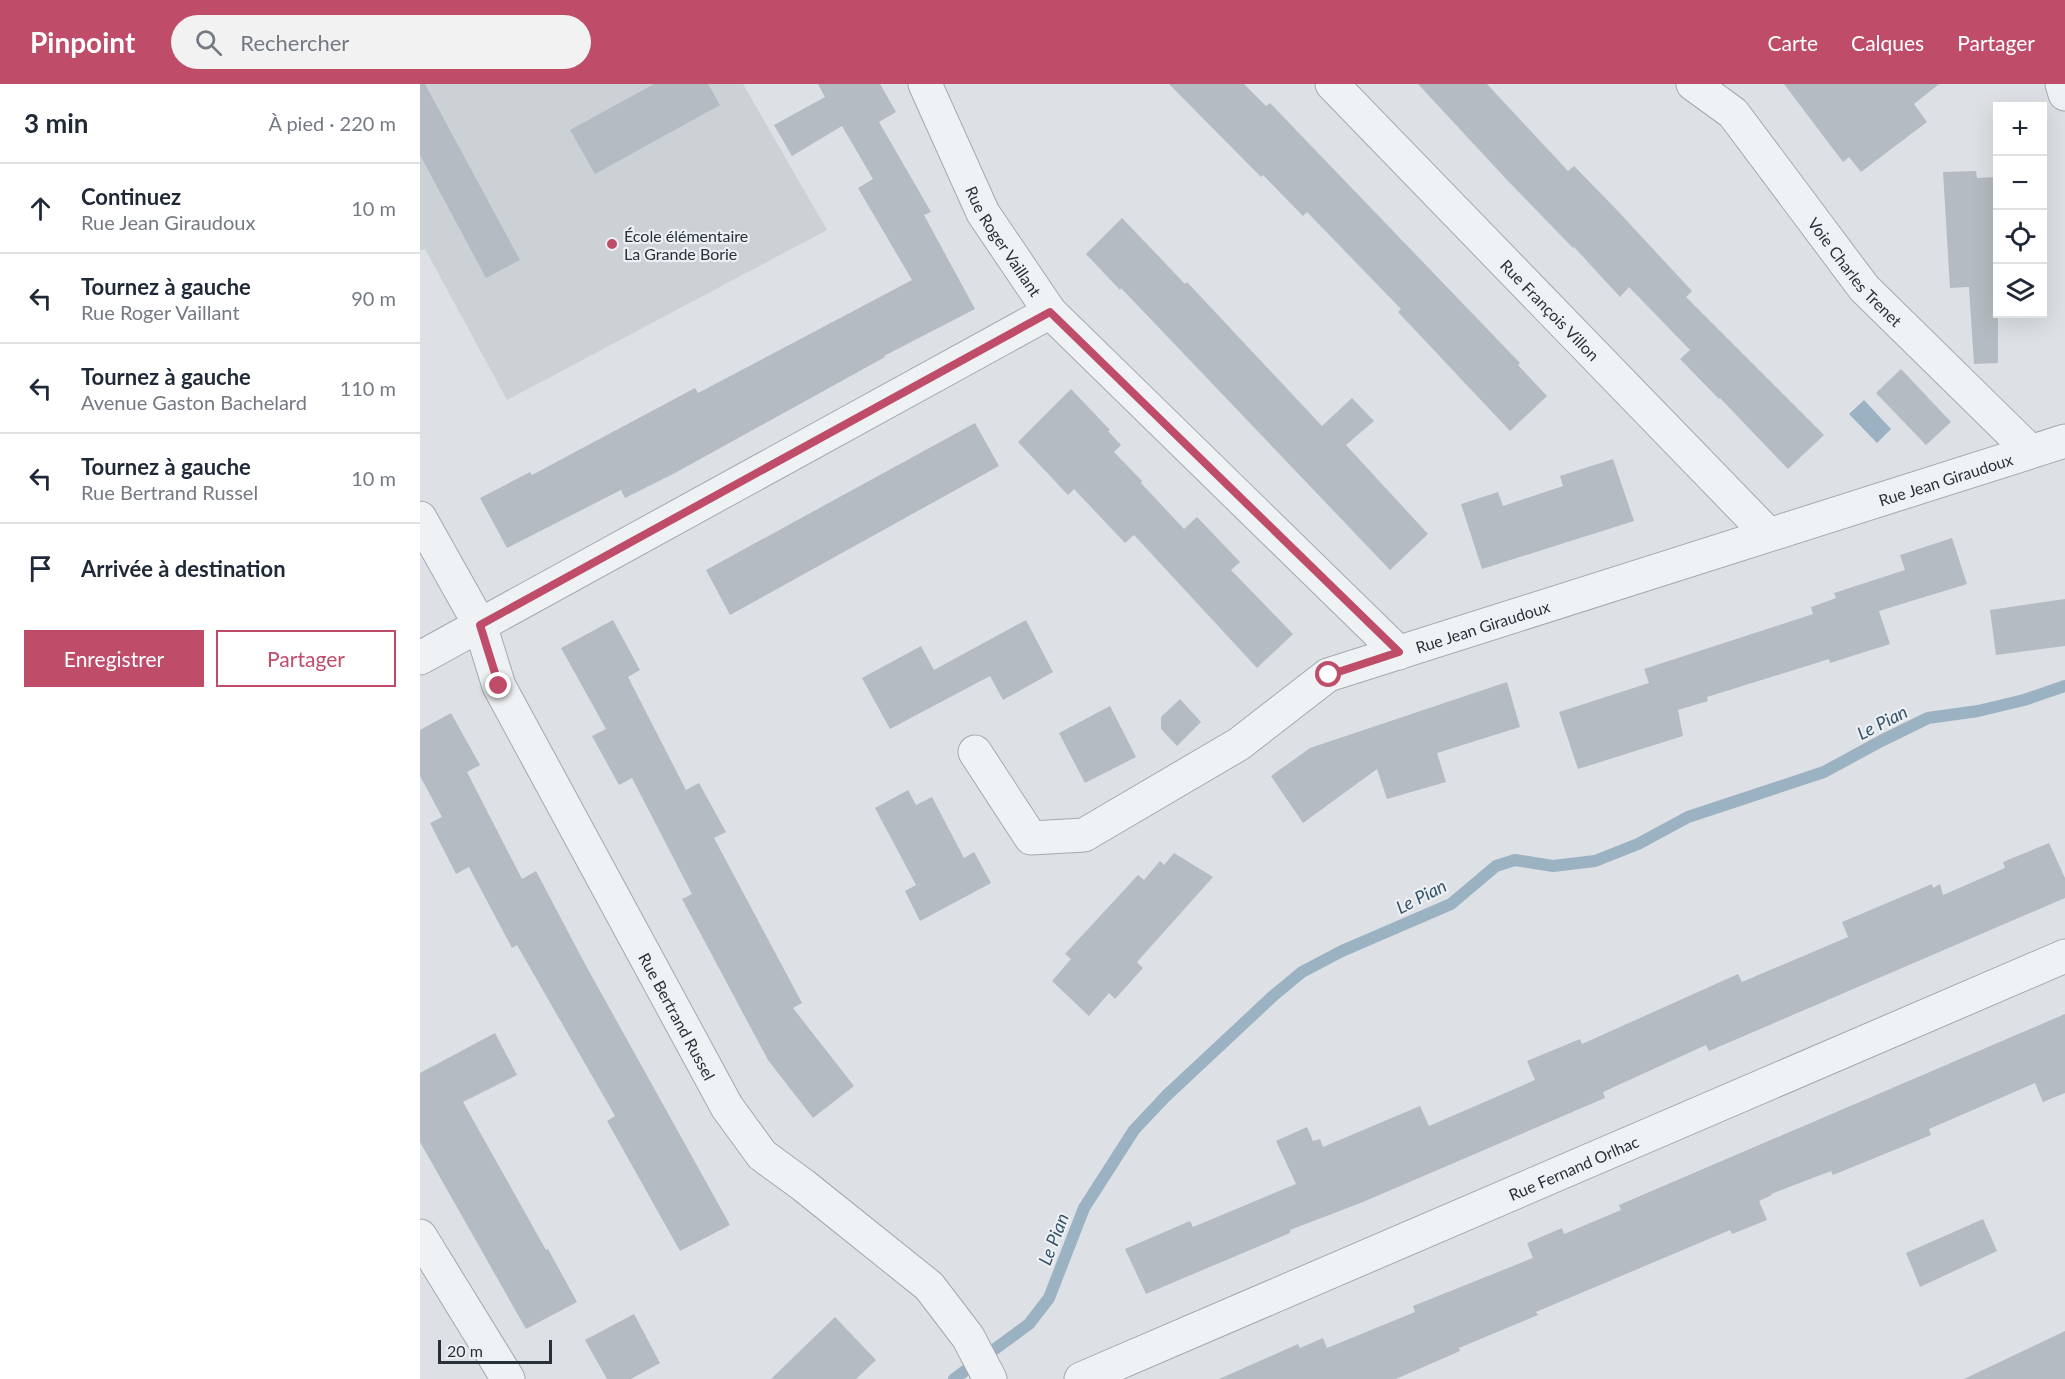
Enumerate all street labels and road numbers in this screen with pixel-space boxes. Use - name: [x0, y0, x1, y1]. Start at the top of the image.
- street label: Rue Roger Vaillant: [962, 183, 1046, 300]
- street label: Voie Charles Trenet: [1805, 213, 1907, 330]
- street label: Rue François Villon: [1497, 255, 1604, 364]
- street label: Rue Jean Giraudoux: [1876, 449, 2015, 509]
- street label: Rue Jean Giraudoux: [1413, 596, 1552, 656]
- street label: Rue Bertrand Russel: [636, 949, 720, 1083]
- street label: Rue Fernand Orlhac: [1506, 1131, 1642, 1204]

